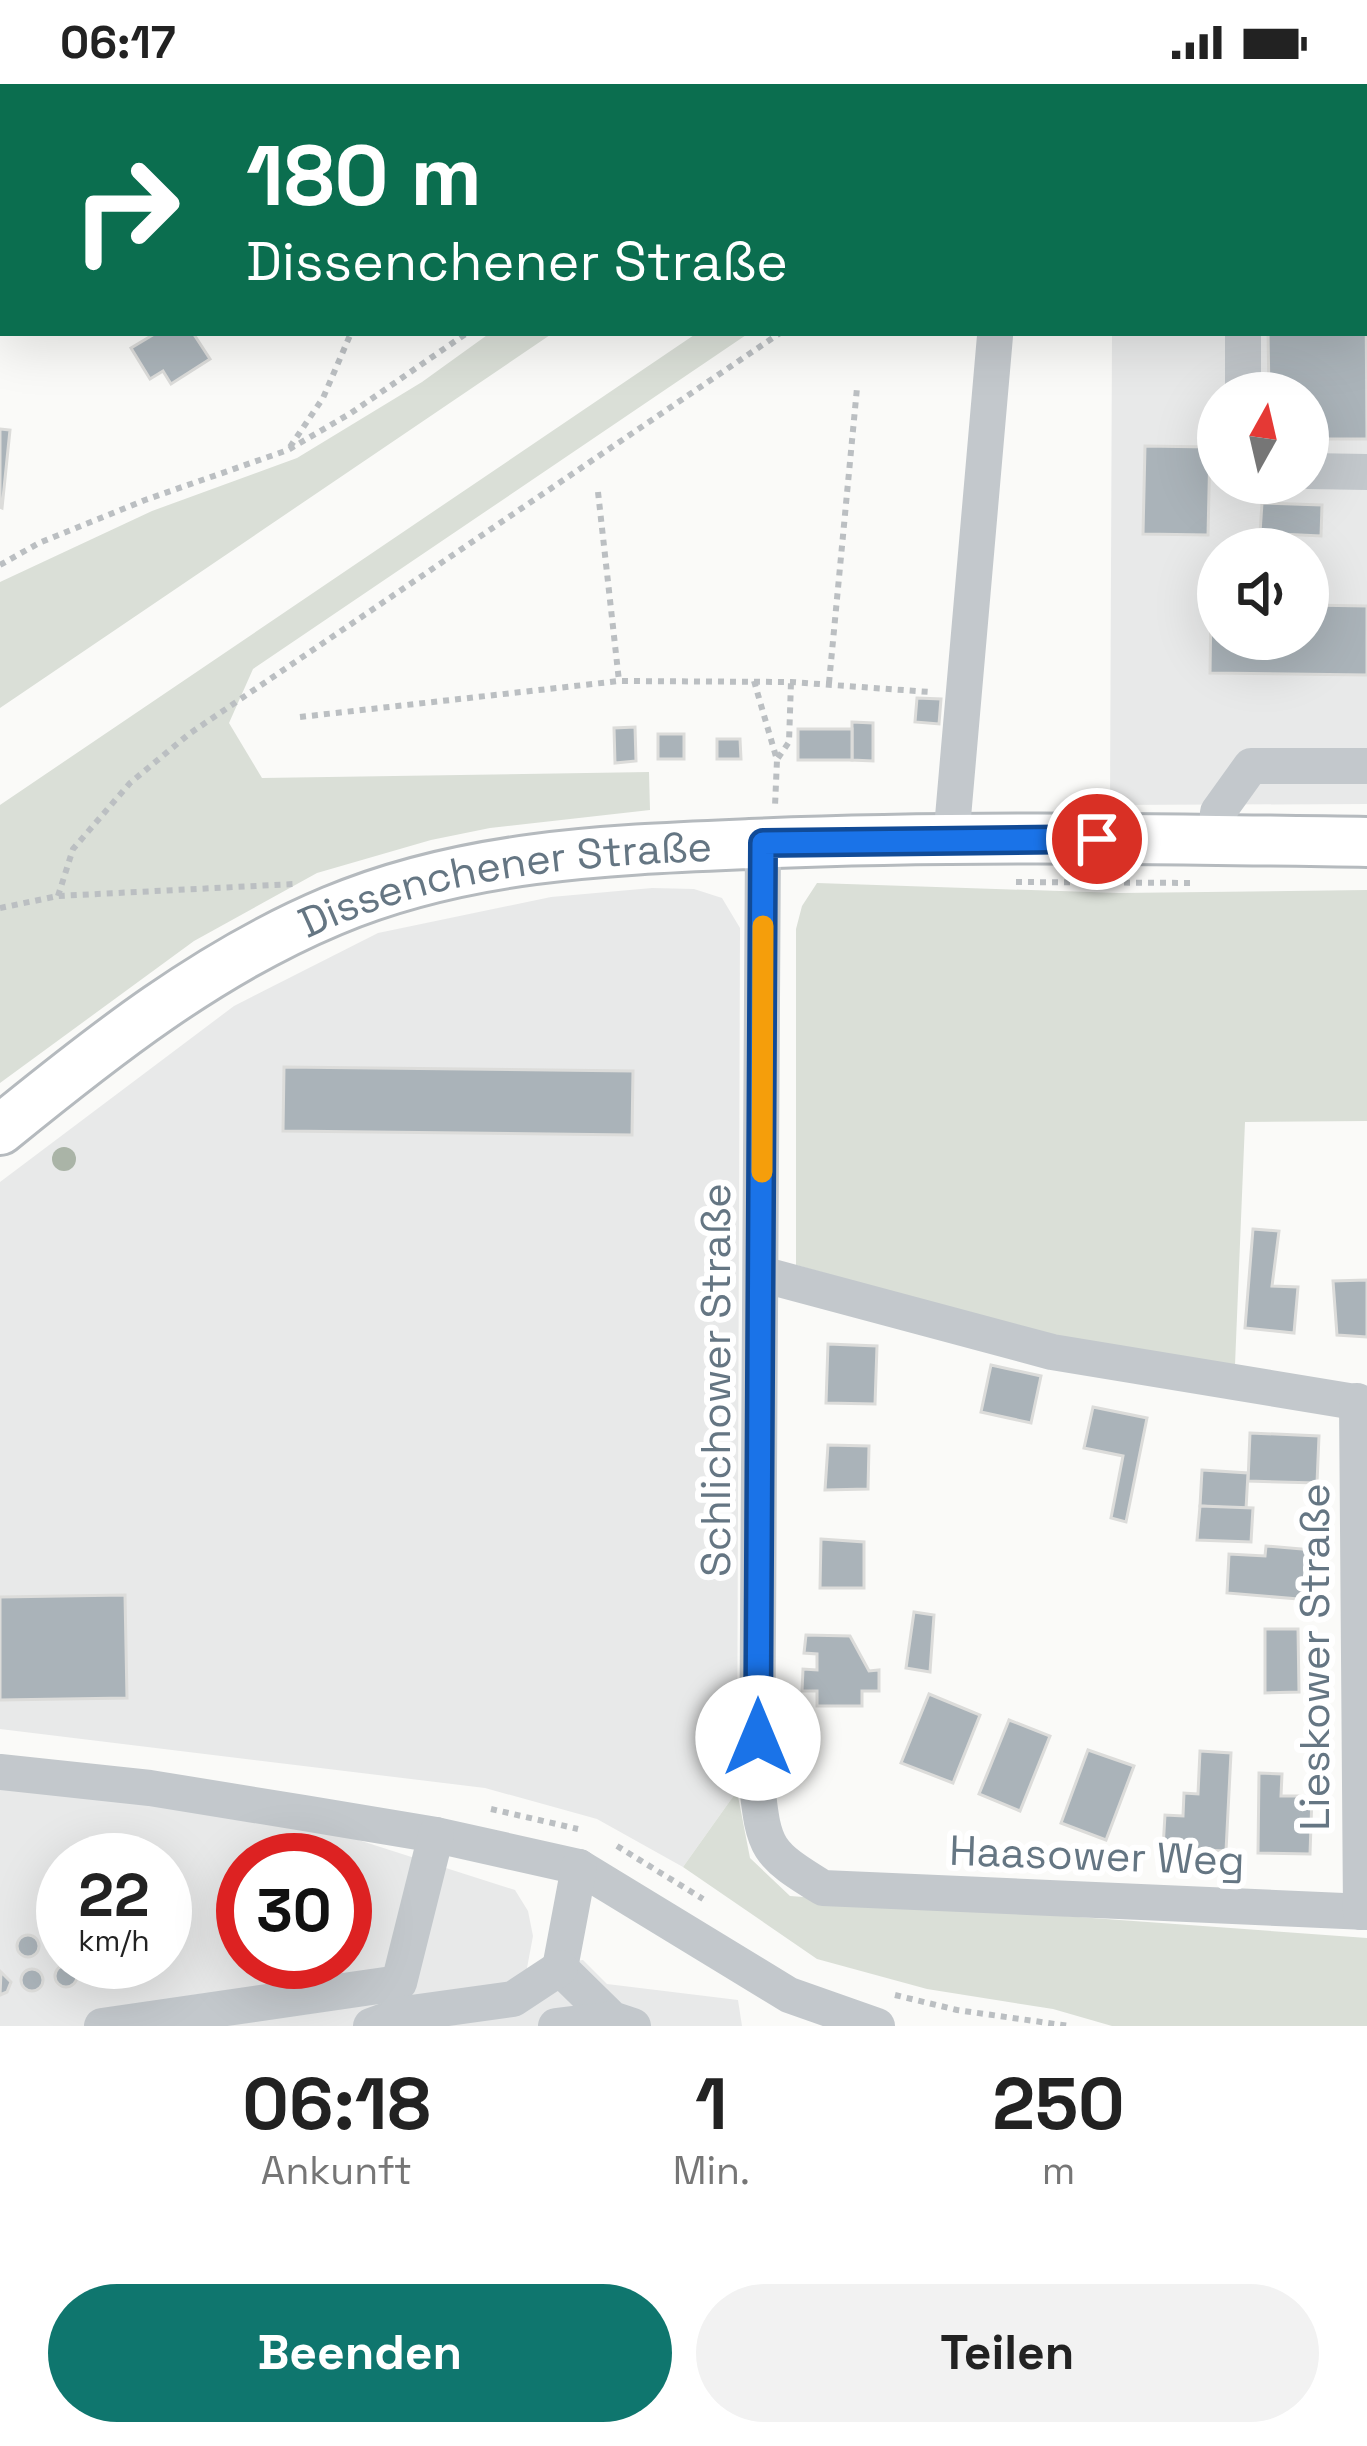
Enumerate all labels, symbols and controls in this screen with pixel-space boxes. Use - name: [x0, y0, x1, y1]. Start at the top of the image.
- text: 06:17: [60, 14, 176, 71]
- text: 180 m: [246, 122, 482, 230]
- icon: right: [48, 132, 204, 288]
- text: Dissenchener Straße: [246, 227, 788, 296]
- north arrow: [1197, 372, 1329, 504]
- map controls: [1197, 372, 1329, 660]
- button: sound: [1197, 528, 1329, 660]
- pin: [1046, 788, 1148, 890]
- icon: arrive: [1064, 806, 1130, 872]
- street label: Dissenchener Straße: [290, 820, 713, 949]
- street label: Schlichower Straße: [689, 1183, 742, 1577]
- street label: Lieskower Straße: [1288, 1483, 1341, 1831]
- position arrow: [695, 1675, 821, 1801]
- street label: Haasower Weg: [948, 1824, 1246, 1887]
- speed limit sign: 30: [216, 1833, 372, 1989]
- text: 22: [78, 1857, 150, 1934]
- text: km/h: [78, 1921, 150, 1960]
- text: 06:18: [242, 2058, 431, 2150]
- text: 1: [695, 2058, 728, 2150]
- text: 250: [992, 2058, 1125, 2150]
- text: Ankunft: [261, 2146, 412, 2195]
- text: Min.: [673, 2146, 750, 2195]
- text: m: [1042, 2146, 1075, 2195]
- button: Beenden: [48, 2284, 672, 2422]
- button: Teilen: [696, 2284, 1319, 2422]

